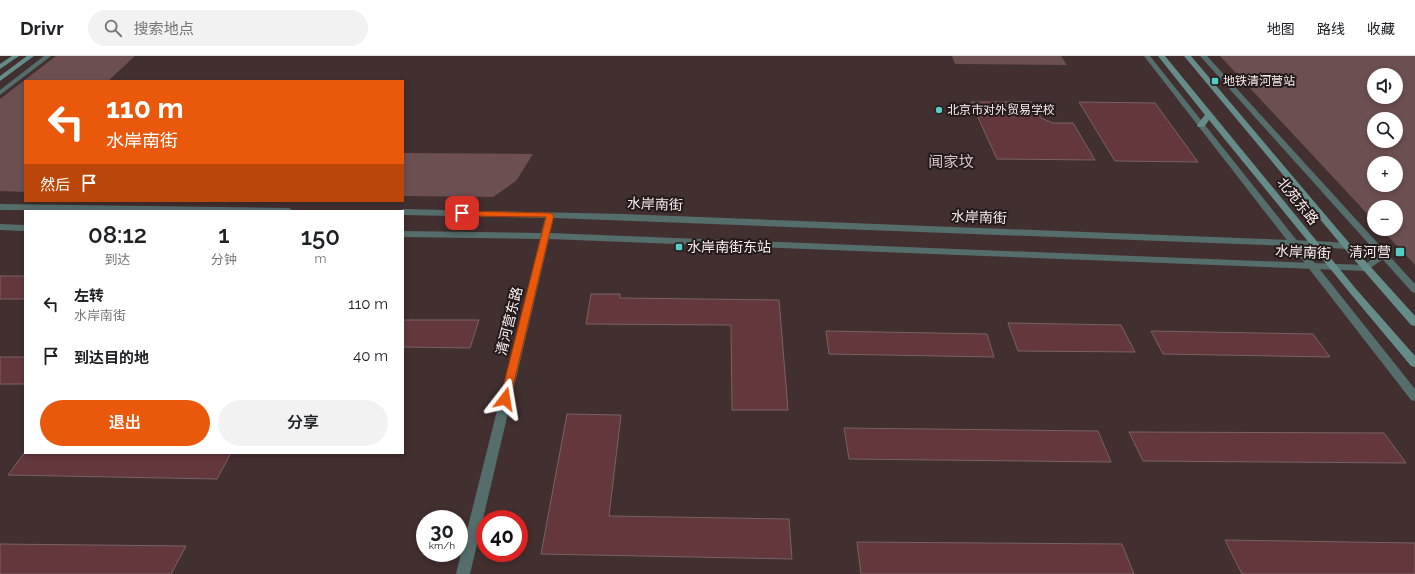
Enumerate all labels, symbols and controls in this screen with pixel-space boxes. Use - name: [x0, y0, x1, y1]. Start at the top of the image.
- search box: [88, 10, 368, 46]
- text: Drivr: [20, 17, 64, 39]
- icon: search: [102, 17, 124, 39]
- text: 搜索地点: [134, 20, 194, 38]
- text: 地图: [1267, 21, 1295, 37]
- text: 路线: [1317, 21, 1345, 37]
- text: 收藏: [1367, 21, 1395, 37]
- map controls: [1367, 68, 1403, 236]
- button: sound: [1367, 68, 1403, 104]
- place label: 地铁清河营站: [1223, 74, 1295, 88]
- marker: 地铁清河营站: [1210, 76, 1220, 86]
- text: 110 m: [106, 92, 184, 125]
- icon: left: [40, 96, 92, 148]
- place label: 北京市对外贸易学校: [947, 103, 1055, 117]
- marker: 北京市对外贸易学校: [934, 105, 944, 115]
- button: search: [1367, 112, 1403, 148]
- text: 水岸南街: [106, 130, 178, 151]
- district label: 闻家坟: [928, 153, 974, 171]
- button: +: [1367, 156, 1403, 192]
- icon: arrive: [78, 172, 100, 194]
- street label: 北苑东路: [1274, 174, 1322, 228]
- text: 然后: [40, 176, 70, 194]
- street label: 水岸南街: [627, 195, 683, 213]
- pin: [445, 196, 479, 230]
- button: −: [1367, 200, 1403, 236]
- icon: arrive: [451, 202, 473, 224]
- street label: 水岸南街: [951, 208, 1007, 226]
- text: 08:12: [88, 220, 147, 249]
- text: 1: [218, 220, 230, 249]
- text: 150: [301, 222, 340, 251]
- place label: 水岸南街东站: [687, 239, 771, 255]
- marker: 水岸南街东站: [674, 242, 684, 252]
- street label: 水岸南街: [1275, 243, 1331, 261]
- place label: 清河营: [1349, 244, 1391, 260]
- marker: 清河营: [1394, 246, 1406, 258]
- text: m: [314, 251, 326, 266]
- text: 到达: [104, 252, 130, 267]
- text: 分钟: [211, 252, 237, 267]
- street label: 清河营东路: [493, 285, 525, 357]
- text: 左转: [74, 287, 104, 305]
- icon: left: [40, 293, 62, 315]
- text: 110 m: [348, 295, 388, 313]
- text: 水岸南街: [74, 308, 126, 323]
- icon: arrive: [40, 345, 62, 367]
- text: 40 m: [353, 347, 388, 365]
- text: 到达目的地: [74, 349, 149, 367]
- position arrow: [484, 378, 526, 420]
- button: 退出: [40, 400, 210, 446]
- button: 分享: [218, 400, 388, 446]
- speed limit sign: 40: [476, 510, 528, 562]
- text: 30: [430, 519, 454, 543]
- text: km/h: [429, 540, 455, 551]

